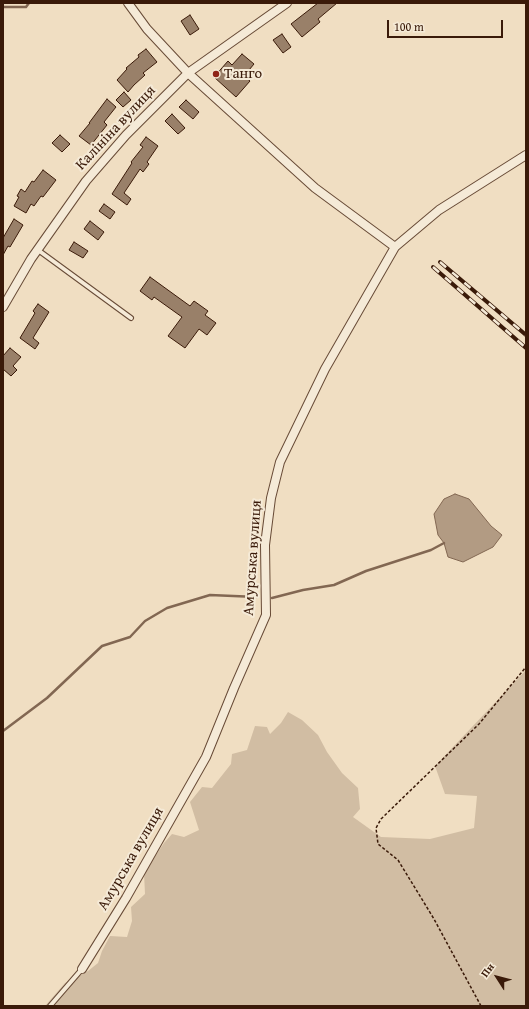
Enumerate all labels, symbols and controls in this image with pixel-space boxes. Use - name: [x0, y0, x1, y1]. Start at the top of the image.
- scale bar: [389, 12, 505, 38]
- text: 100 m: [394, 18, 424, 35]
- place label: Танго: [224, 65, 262, 83]
- marker: Танго: [211, 69, 221, 79]
- street label: Калініна вулиця: [72, 82, 160, 174]
- street label: Амурська вулиця: [240, 500, 266, 616]
- street label: Амурська вулиця: [94, 804, 168, 914]
- north arrow: [477, 957, 517, 997]
- text: Пн: [477, 960, 498, 980]

